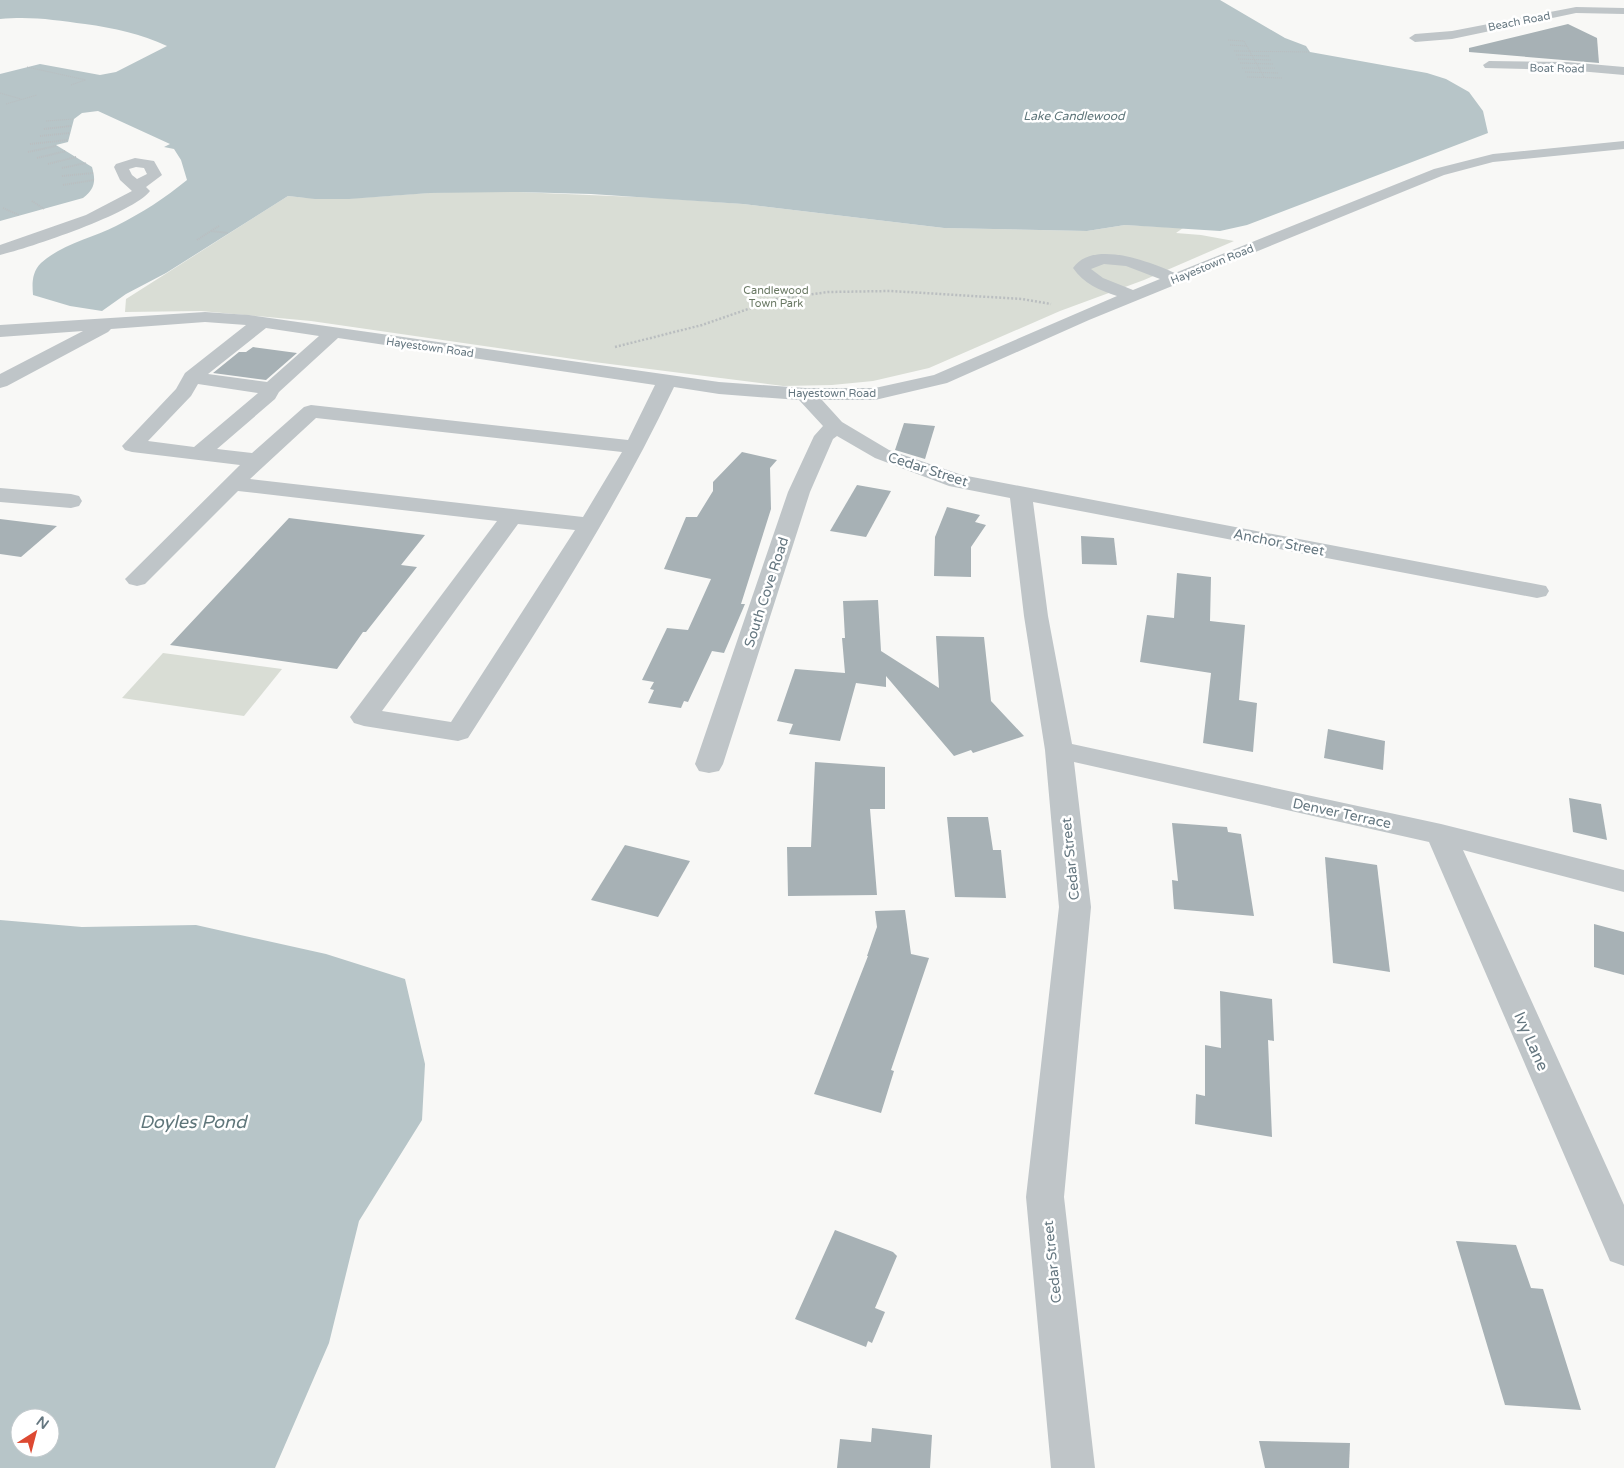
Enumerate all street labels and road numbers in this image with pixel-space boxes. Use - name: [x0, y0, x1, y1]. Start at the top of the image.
- street label: Beach Road: [1487, 9, 1551, 34]
- street label: Boat Road: [1529, 62, 1585, 75]
- street label: Hayestown Road: [1169, 242, 1256, 287]
- street label: Hayestown Road: [385, 335, 475, 360]
- street label: Hayestown Road: [788, 387, 876, 400]
- street label: Cedar Street: [886, 449, 971, 491]
- street label: Anchor Street: [1232, 525, 1327, 560]
- street label: South Cove Road: [741, 535, 792, 650]
- street label: Denver Terrace: [1291, 795, 1393, 832]
- street label: Cedar Street: [1058, 816, 1083, 901]
- street label: Ivy Lane: [1509, 1009, 1553, 1074]
- street label: Cedar Street: [1040, 1219, 1065, 1304]

